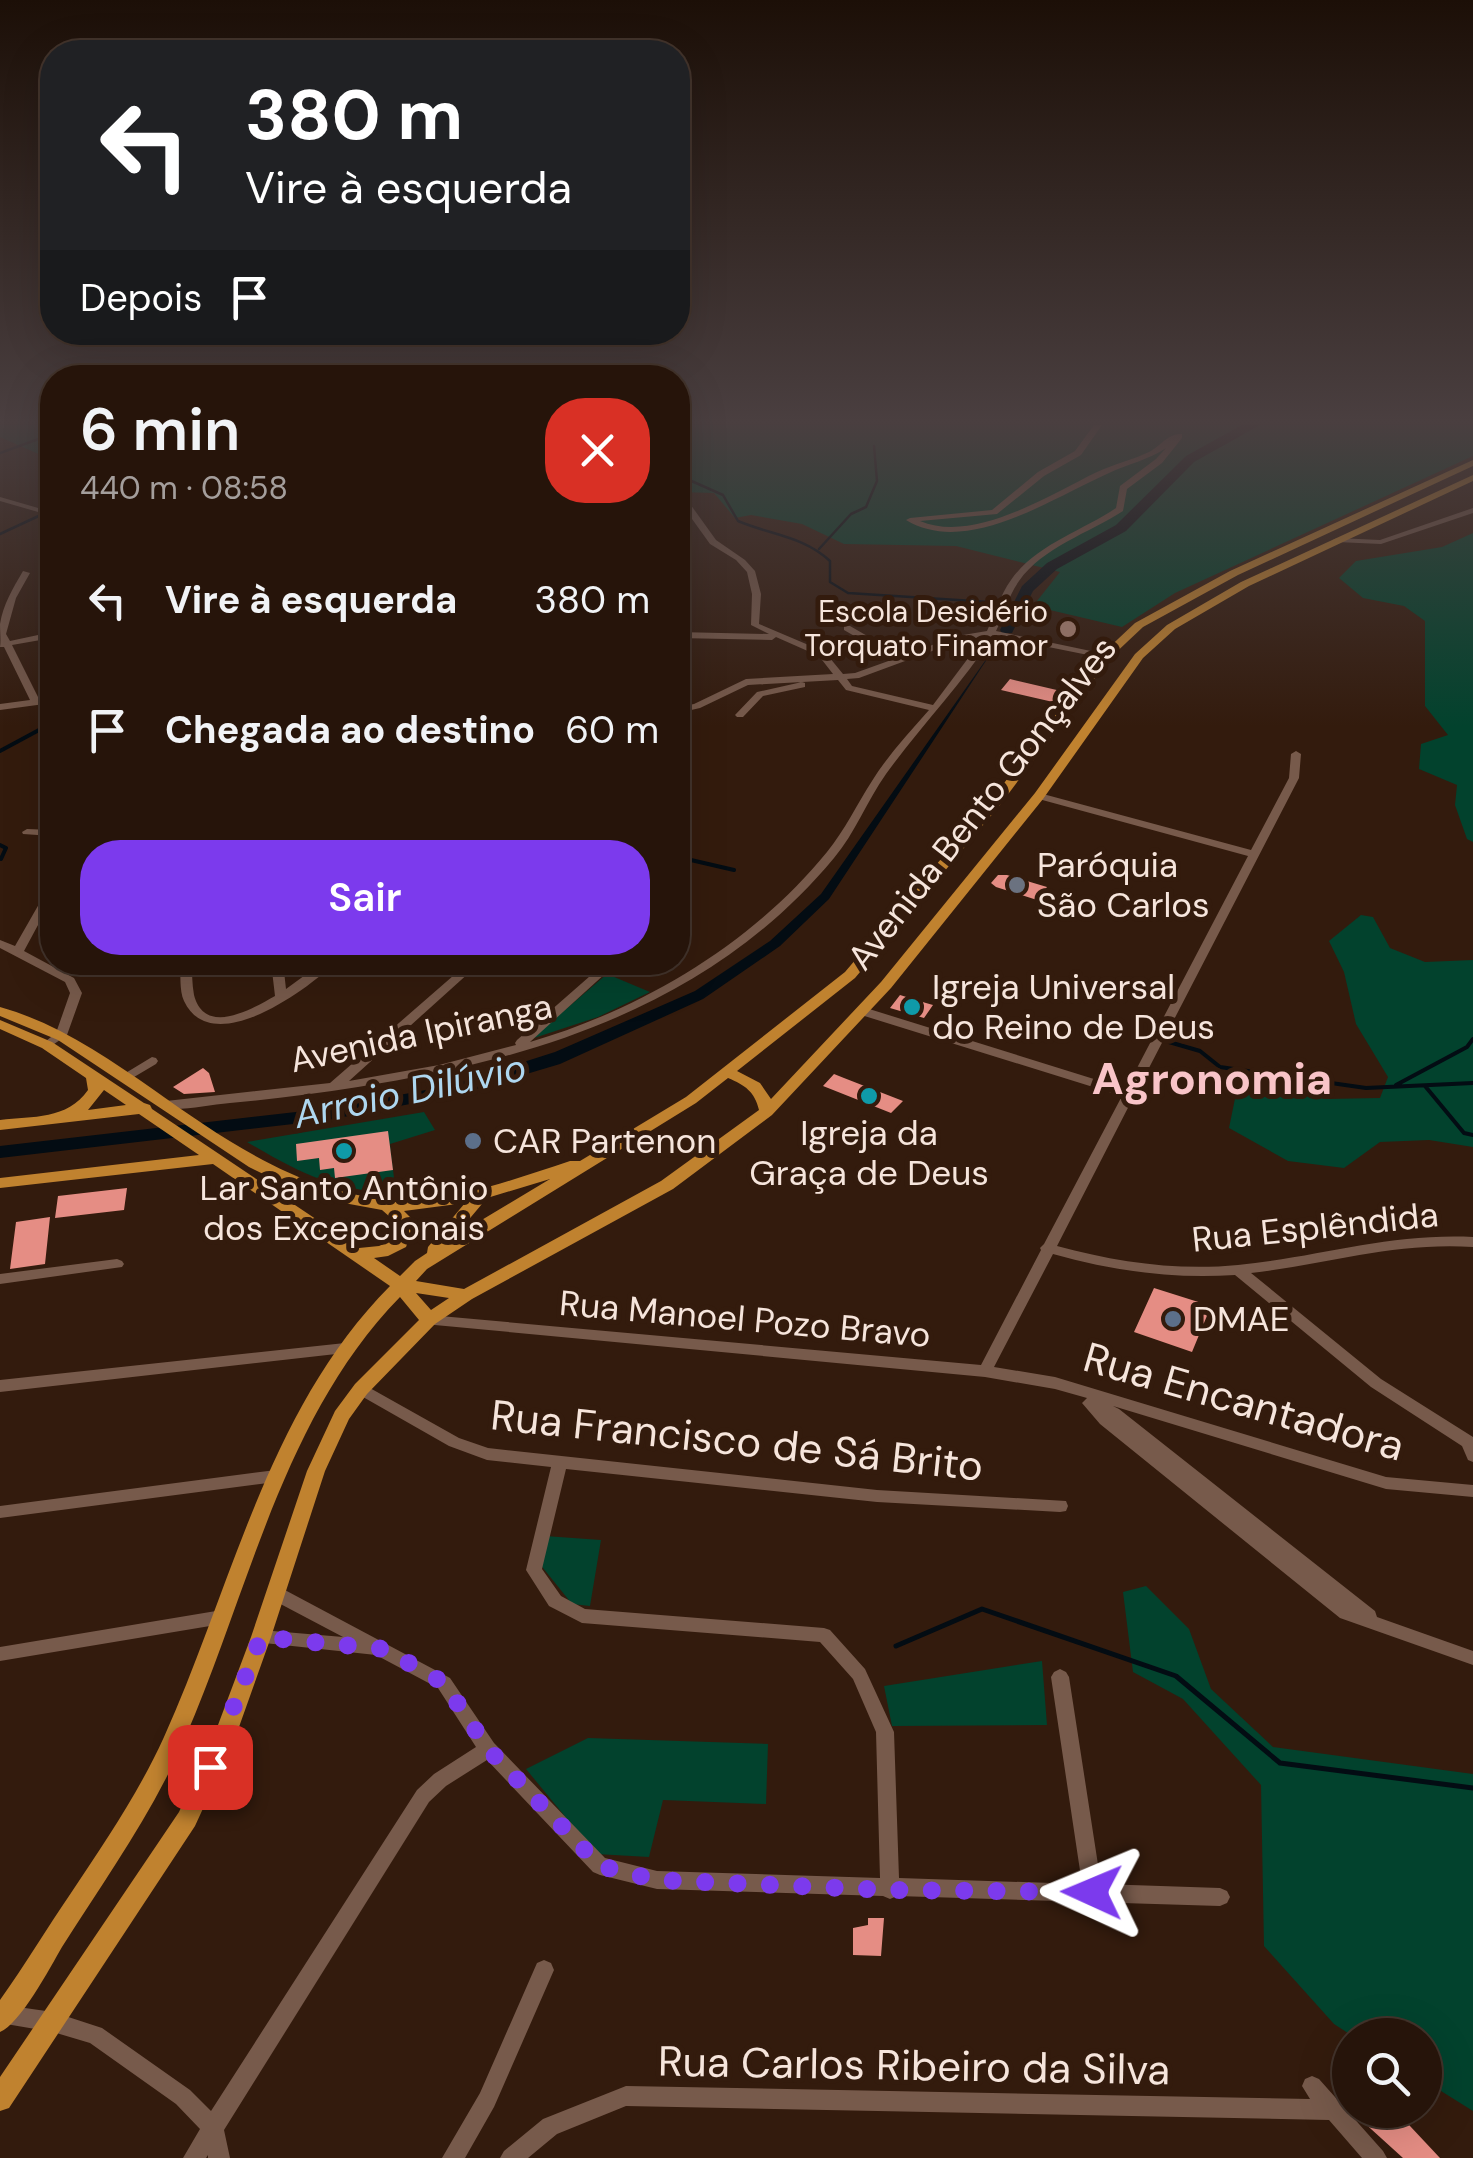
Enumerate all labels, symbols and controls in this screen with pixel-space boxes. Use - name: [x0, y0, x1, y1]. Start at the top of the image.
- text: 380 m: [245, 70, 463, 161]
- icon: left: [80, 80, 210, 210]
- text: Vire à esquerda: [245, 158, 572, 217]
- icon: arrive: [222, 270, 277, 325]
- text: Depois: [80, 273, 202, 323]
- text: 6 min: [80, 390, 240, 469]
- button: close: [545, 398, 650, 503]
- text: 440 m · 08:58: [80, 467, 288, 509]
- icon: left: [80, 573, 135, 628]
- text: Vire à esquerda: [165, 575, 457, 625]
- text: 380 m: [534, 575, 650, 625]
- place label: Escola Desidério Torquato Finamor: [804, 592, 1048, 665]
- marker: Escola Desidério Torquato Finamor: [1057, 618, 1079, 640]
- street label: Avenida Bento Gonçalves: [837, 627, 1127, 979]
- icon: arrive: [80, 703, 135, 758]
- text: Chegada ao destino: [165, 705, 535, 755]
- text: 60 m: [565, 705, 659, 755]
- button: Sair: [80, 840, 650, 955]
- place label: Paróquia São Carlos: [1037, 842, 1210, 928]
- marker: Paróquia São Carlos: [1006, 874, 1028, 896]
- place label: Igreja Universal do Reino de Deus: [932, 964, 1215, 1050]
- street label: Avenida Ipiranga: [286, 983, 556, 1083]
- marker: Igreja Universal do Reino de Deus: [901, 996, 923, 1018]
- water label: Arroio Dilúvio: [288, 1042, 531, 1140]
- district label: Agronomia: [1092, 1049, 1332, 1108]
- marker: Igreja da Graça de Deus: [858, 1085, 880, 1107]
- place label: Igreja da Graça de Deus: [749, 1110, 989, 1196]
- place label: CAR Partenon: [493, 1118, 716, 1164]
- marker: CAR Partenon: [462, 1130, 484, 1152]
- marker: Lar Santo Antônio dos Excepcionais: [333, 1140, 355, 1162]
- place label: Lar Santo Antônio dos Excepcionais: [199, 1165, 489, 1251]
- street label: Rua Esplêndida: [1189, 1191, 1441, 1263]
- street label: Rua Manoel Pozo Bravo: [558, 1280, 932, 1358]
- place label: DMAE: [1193, 1296, 1290, 1342]
- marker: DMAE: [1162, 1308, 1184, 1330]
- street label: Rua Encantadora: [1077, 1329, 1410, 1474]
- street label: Rua Francisco de Sá Brito: [488, 1387, 986, 1494]
- pin: [168, 1725, 253, 1810]
- icon: arrive: [183, 1740, 238, 1795]
- position arrow: [1040, 1840, 1144, 1944]
- map controls: [1332, 2018, 1442, 2128]
- button: search: [1332, 2018, 1442, 2128]
- street label: Rua Carlos Ribeiro da Silva: [657, 2034, 1171, 2097]

